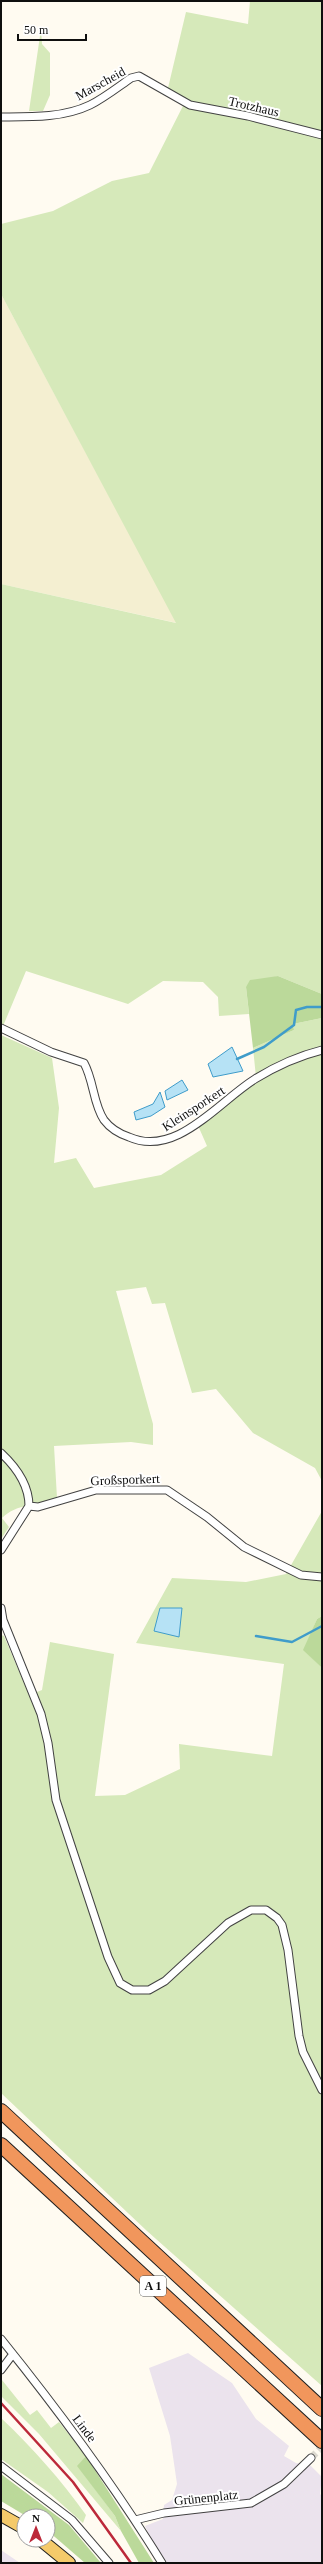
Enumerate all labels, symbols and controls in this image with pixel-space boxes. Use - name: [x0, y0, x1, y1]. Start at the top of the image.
- scale bar: [18, 16, 86, 42]
- text: 50 m: [24, 23, 49, 37]
- street label: Marscheid: [73, 63, 128, 103]
- street label: Trotzhaus: [227, 93, 281, 120]
- street label: Kleinsporkert: [159, 1082, 228, 1134]
- street label: Großsporkert: [90, 1471, 160, 1488]
- road number: A 1: [140, 2276, 166, 2296]
- street label: Linde: [69, 2412, 100, 2445]
- street label: Grünenplatz: [173, 2487, 239, 2508]
- north arrow: [16, 2508, 56, 2548]
- text: N: [32, 2512, 40, 2524]

